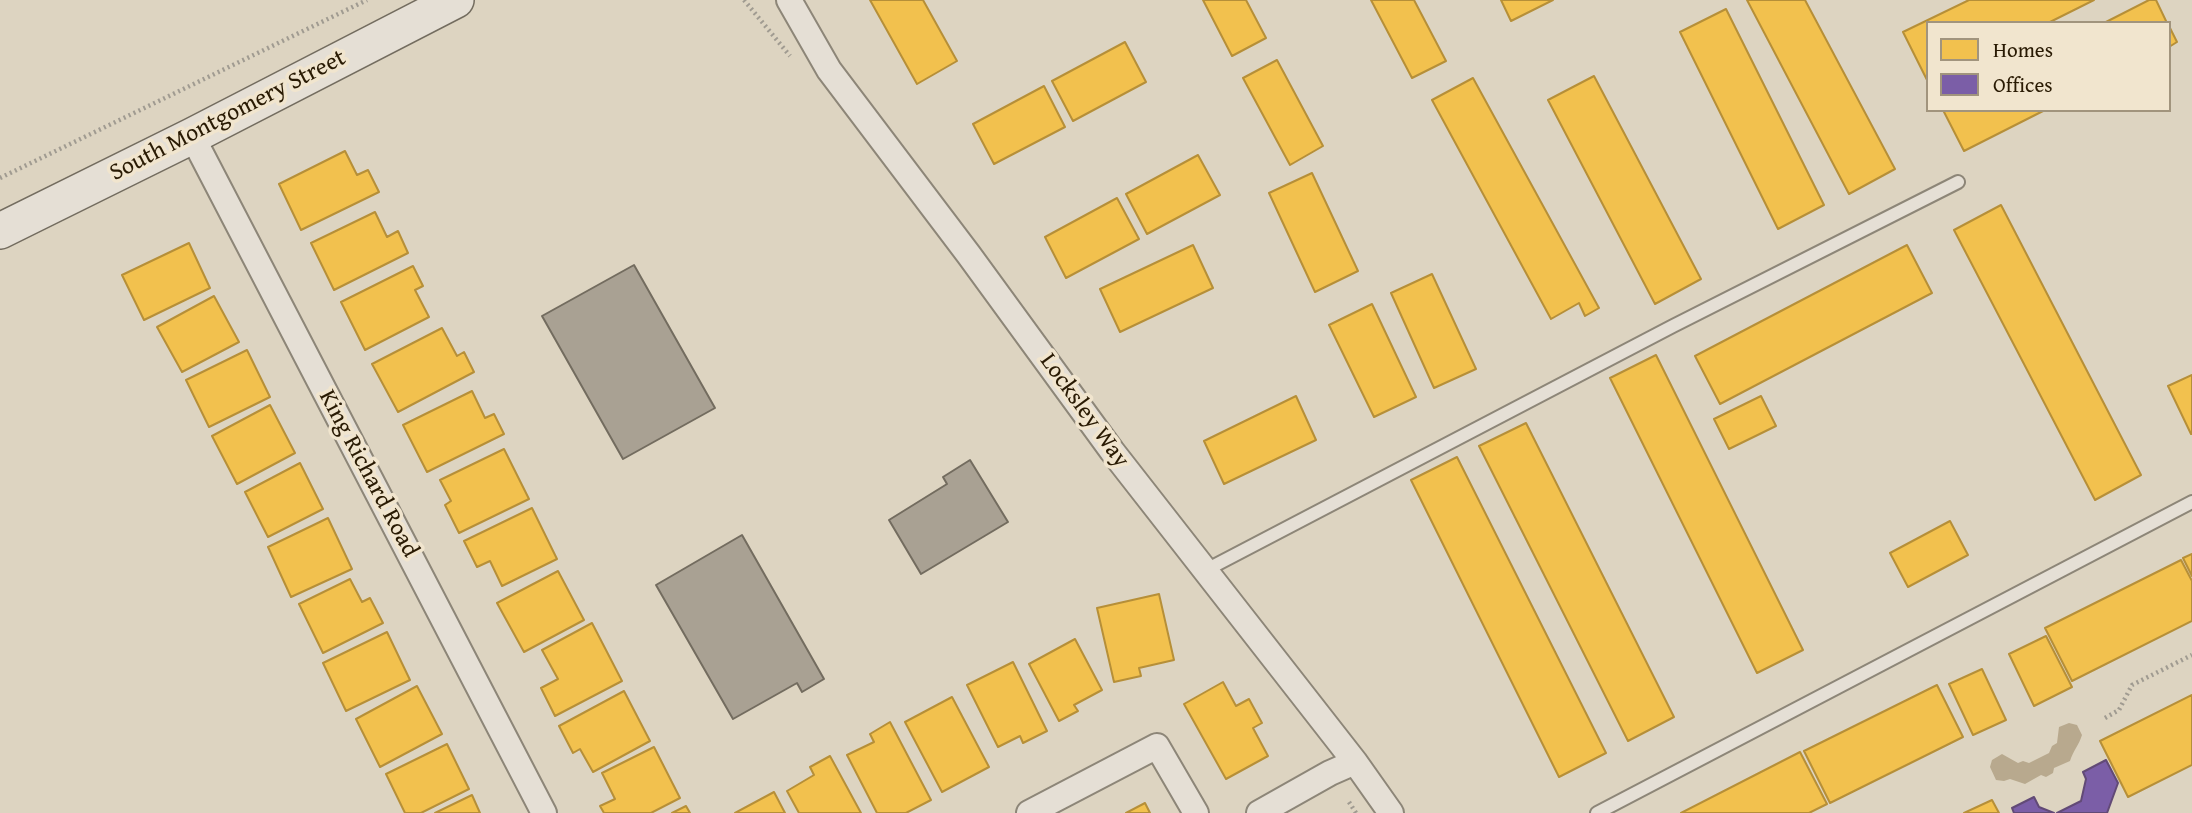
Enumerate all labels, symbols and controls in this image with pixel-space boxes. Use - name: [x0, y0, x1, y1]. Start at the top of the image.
- legend: [1926, 21, 2171, 112]
- text: Homes: [1993, 34, 2053, 65]
- street label: South Montgomery Street: [105, 44, 351, 188]
- text: Offices: [1993, 69, 2053, 100]
- street label: Locksley Way: [1033, 348, 1135, 474]
- street label: King Richard Road: [312, 385, 424, 563]

